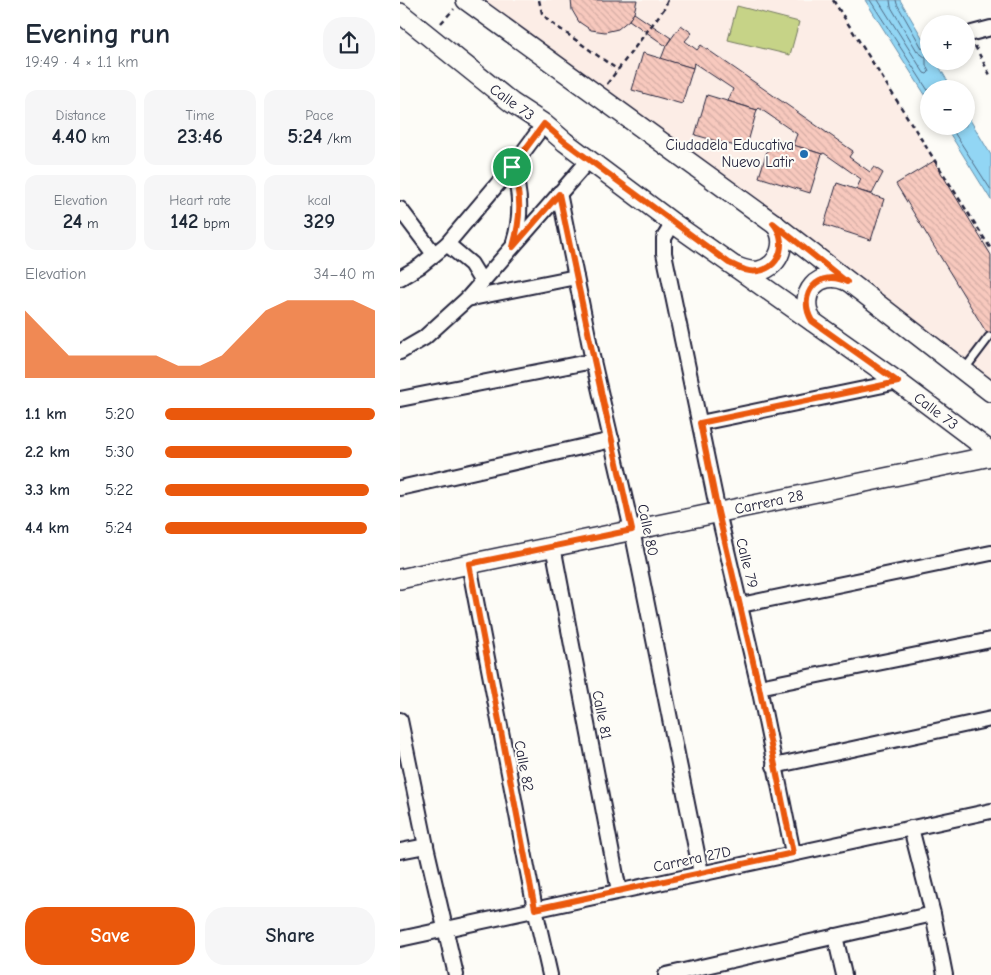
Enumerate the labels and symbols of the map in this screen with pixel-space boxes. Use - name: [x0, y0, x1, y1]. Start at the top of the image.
- street label: Calle 73: [486, 80, 538, 124]
- place label: Ciudadela Educativa Nuevo Latir: [665, 136, 794, 171]
- pin: [491, 146, 533, 188]
- marker: Ciudadela Educativa Nuevo Latir: [798, 148, 810, 160]
- street label: Calle 73: [910, 389, 962, 433]
- street label: Carrera 28: [733, 486, 805, 518]
- street label: Calle 80: [634, 502, 662, 558]
- street label: Calle 79: [732, 536, 762, 590]
- street label: Calle 81: [588, 689, 616, 741]
- street label: Calle 82: [510, 739, 538, 793]
- street label: Carrera 27D: [652, 842, 732, 876]

